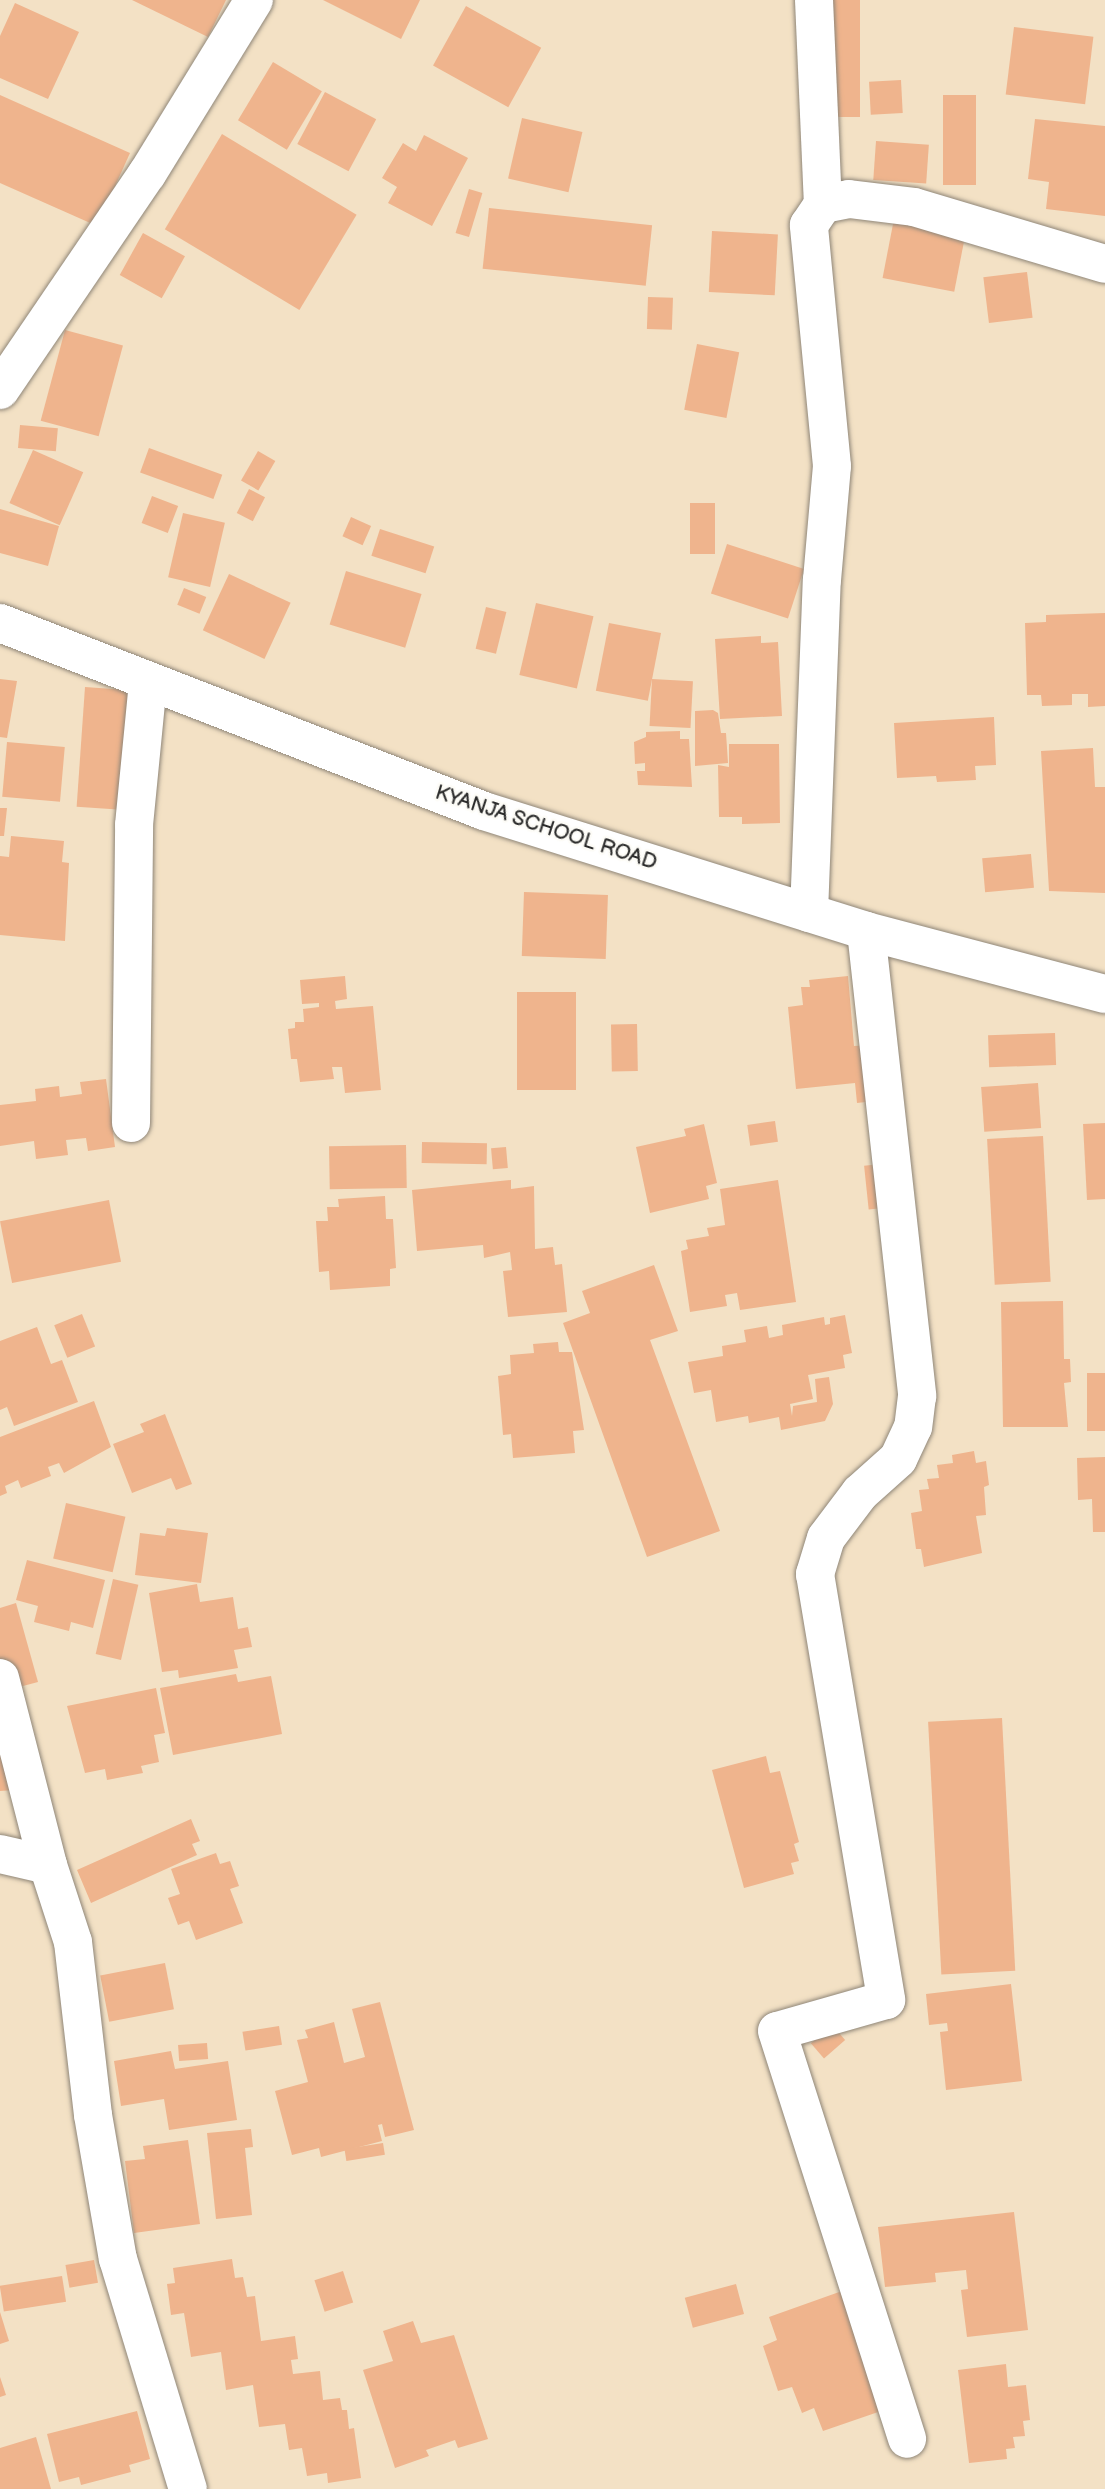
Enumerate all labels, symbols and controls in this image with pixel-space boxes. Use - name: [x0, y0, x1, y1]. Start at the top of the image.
- street label: KYANJA SCHOOL ROAD: [432, 780, 660, 876]

